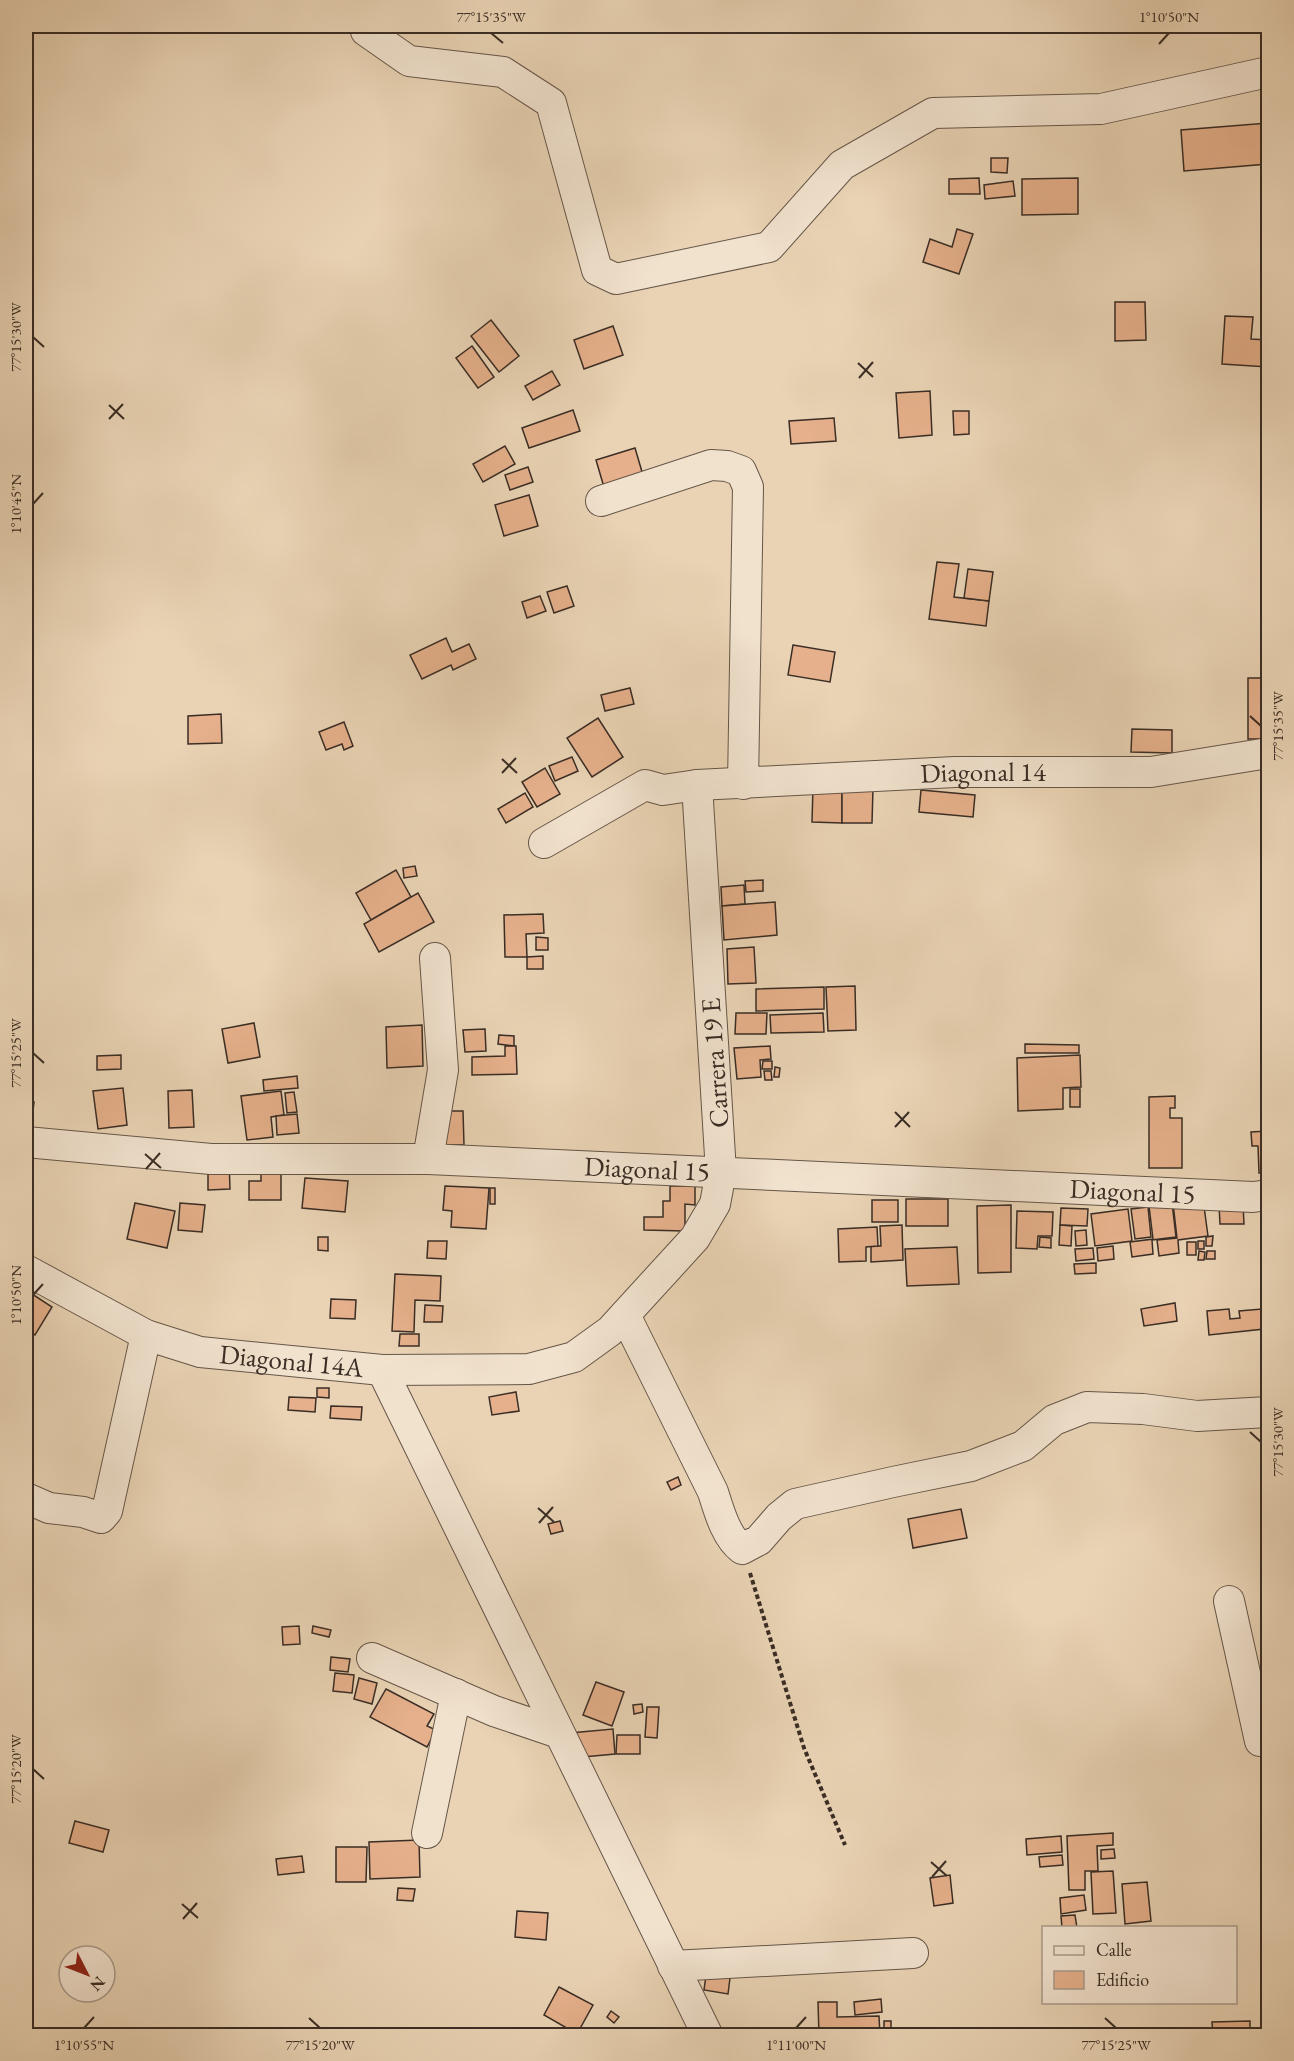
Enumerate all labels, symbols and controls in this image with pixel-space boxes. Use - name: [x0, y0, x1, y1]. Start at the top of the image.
- text: 77°15'35"W: [456, 7, 526, 26]
- text: 1°10'50"N: [1139, 7, 1199, 26]
- text: 77°15'30"W: [6, 302, 25, 372]
- text: 1°10'45"N: [6, 474, 25, 534]
- text: 77°15'35"W: [1268, 691, 1287, 761]
- street label: Diagonal 14: [919, 754, 1047, 791]
- street label: Carrera 19 E: [693, 997, 737, 1129]
- text: 77°15'25"W: [6, 1018, 25, 1088]
- street label: Diagonal 15: [583, 1148, 711, 1189]
- street label: Diagonal 15: [1069, 1171, 1196, 1211]
- text: 1°10'50"N: [6, 1265, 25, 1325]
- street label: Diagonal 14A: [218, 1336, 365, 1385]
- text: 77°15'30"W: [1268, 1407, 1287, 1477]
- text: 77°15'20"W: [6, 1734, 25, 1804]
- legend: [1042, 1926, 1237, 2004]
- text: Calle: [1096, 1938, 1132, 1961]
- north arrow: [57, 1944, 117, 2004]
- text: Edificio: [1096, 1968, 1149, 1991]
- text: N: [86, 1972, 110, 1996]
- text: 1°10'55"N: [54, 2035, 114, 2054]
- text: 77°15'20"W: [285, 2035, 355, 2054]
- text: 1°11'00"N: [766, 2035, 826, 2054]
- text: 77°15'25"W: [1081, 2035, 1151, 2054]

